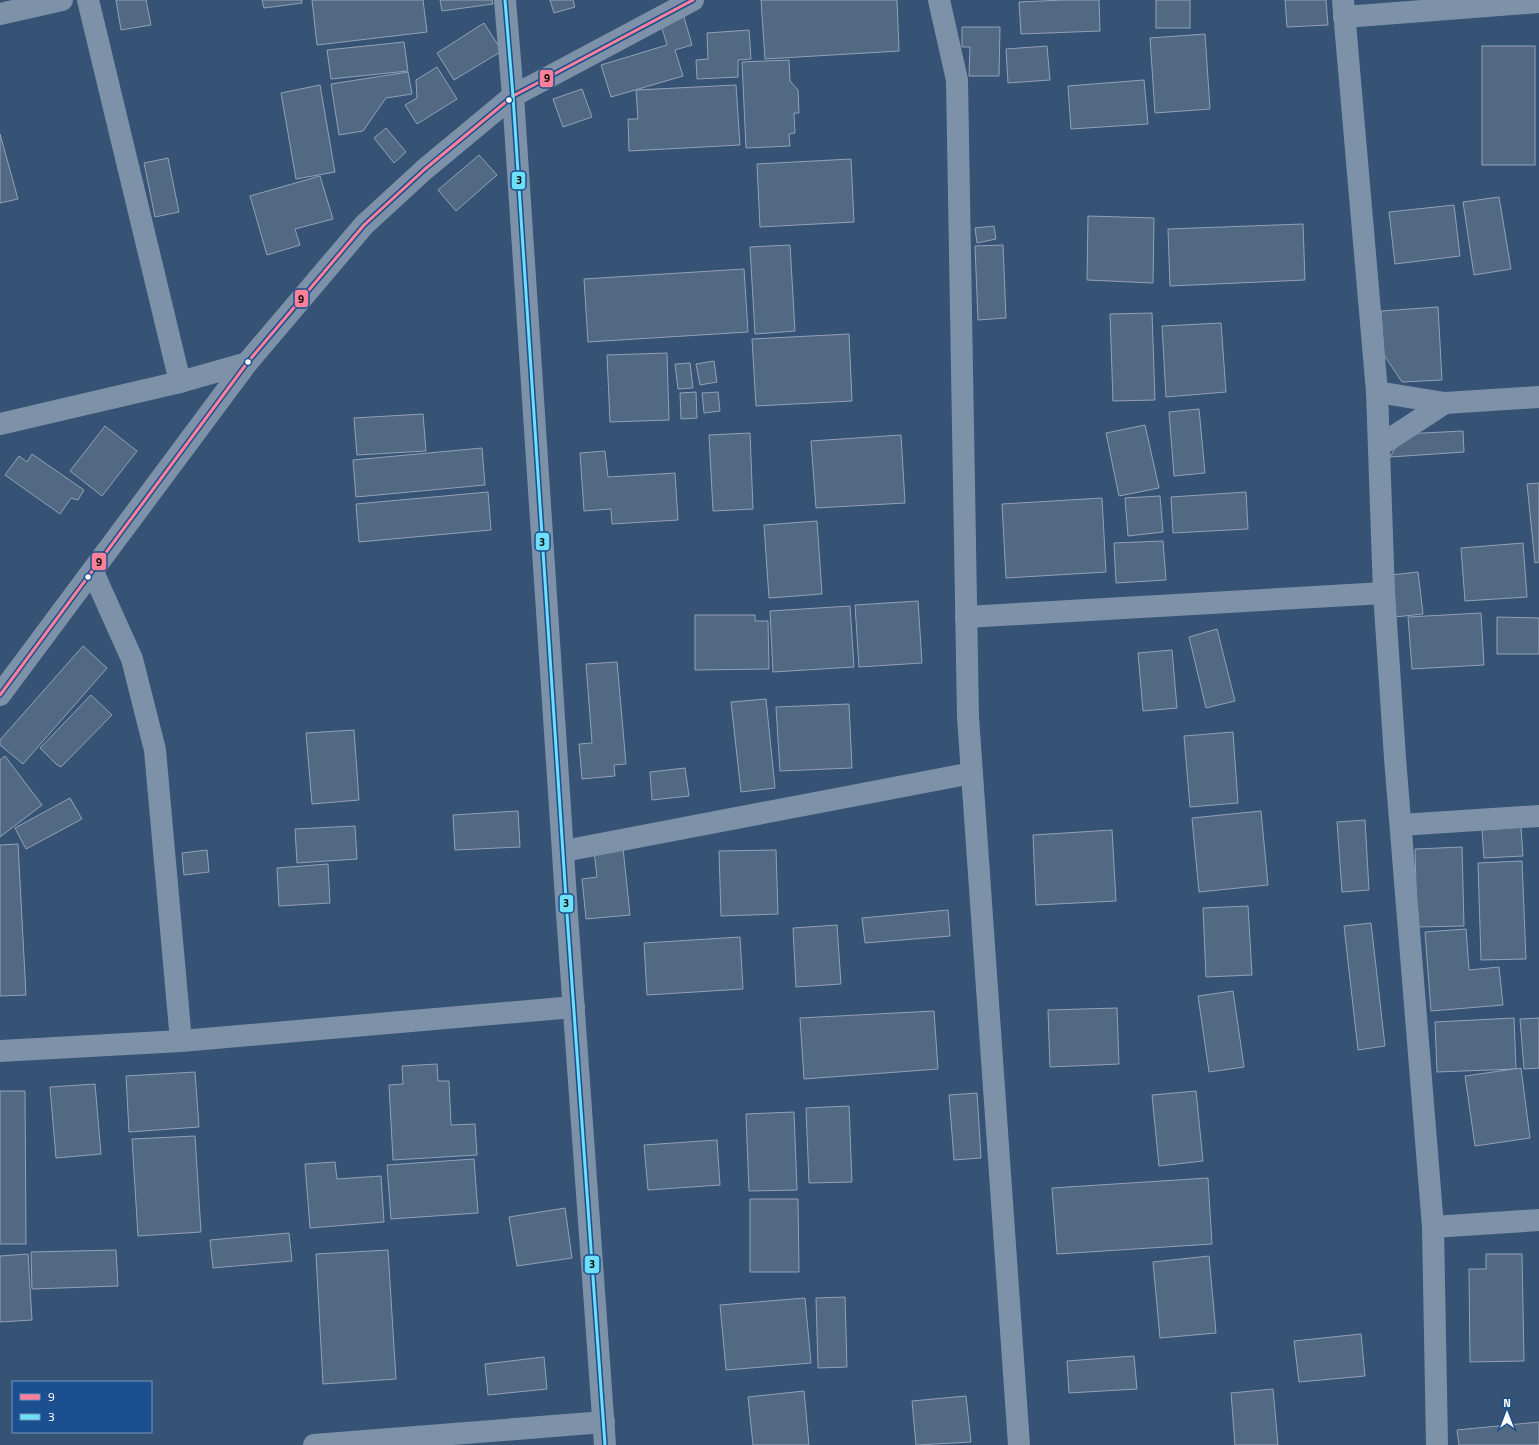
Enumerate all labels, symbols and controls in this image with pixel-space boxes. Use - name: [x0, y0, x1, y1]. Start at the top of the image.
- line badge: 9: [539, 69, 554, 88]
- text: 9: [544, 70, 550, 86]
- unlabelled marker: [504, 95, 514, 105]
- line badge: 3: [511, 171, 526, 190]
- text: 3: [516, 172, 522, 188]
- line badge: 9: [294, 289, 309, 308]
- text: 9: [298, 291, 304, 307]
- unlabelled marker: [243, 357, 253, 367]
- line badge: 3: [535, 532, 550, 551]
- text: 3: [539, 534, 545, 550]
- line badge: 9: [91, 552, 107, 571]
- text: 9: [96, 554, 102, 570]
- unlabelled marker: [83, 572, 93, 582]
- line badge: 3: [559, 894, 574, 913]
- text: 3: [563, 895, 569, 911]
- line badge: 3: [584, 1255, 600, 1274]
- text: 3: [589, 1256, 595, 1272]
- legend: [12, 1381, 152, 1433]
- text: 9: [48, 1387, 55, 1406]
- north arrow: [1487, 1393, 1527, 1433]
- text: N: [1503, 1395, 1511, 1411]
- text: 3: [48, 1407, 55, 1426]

